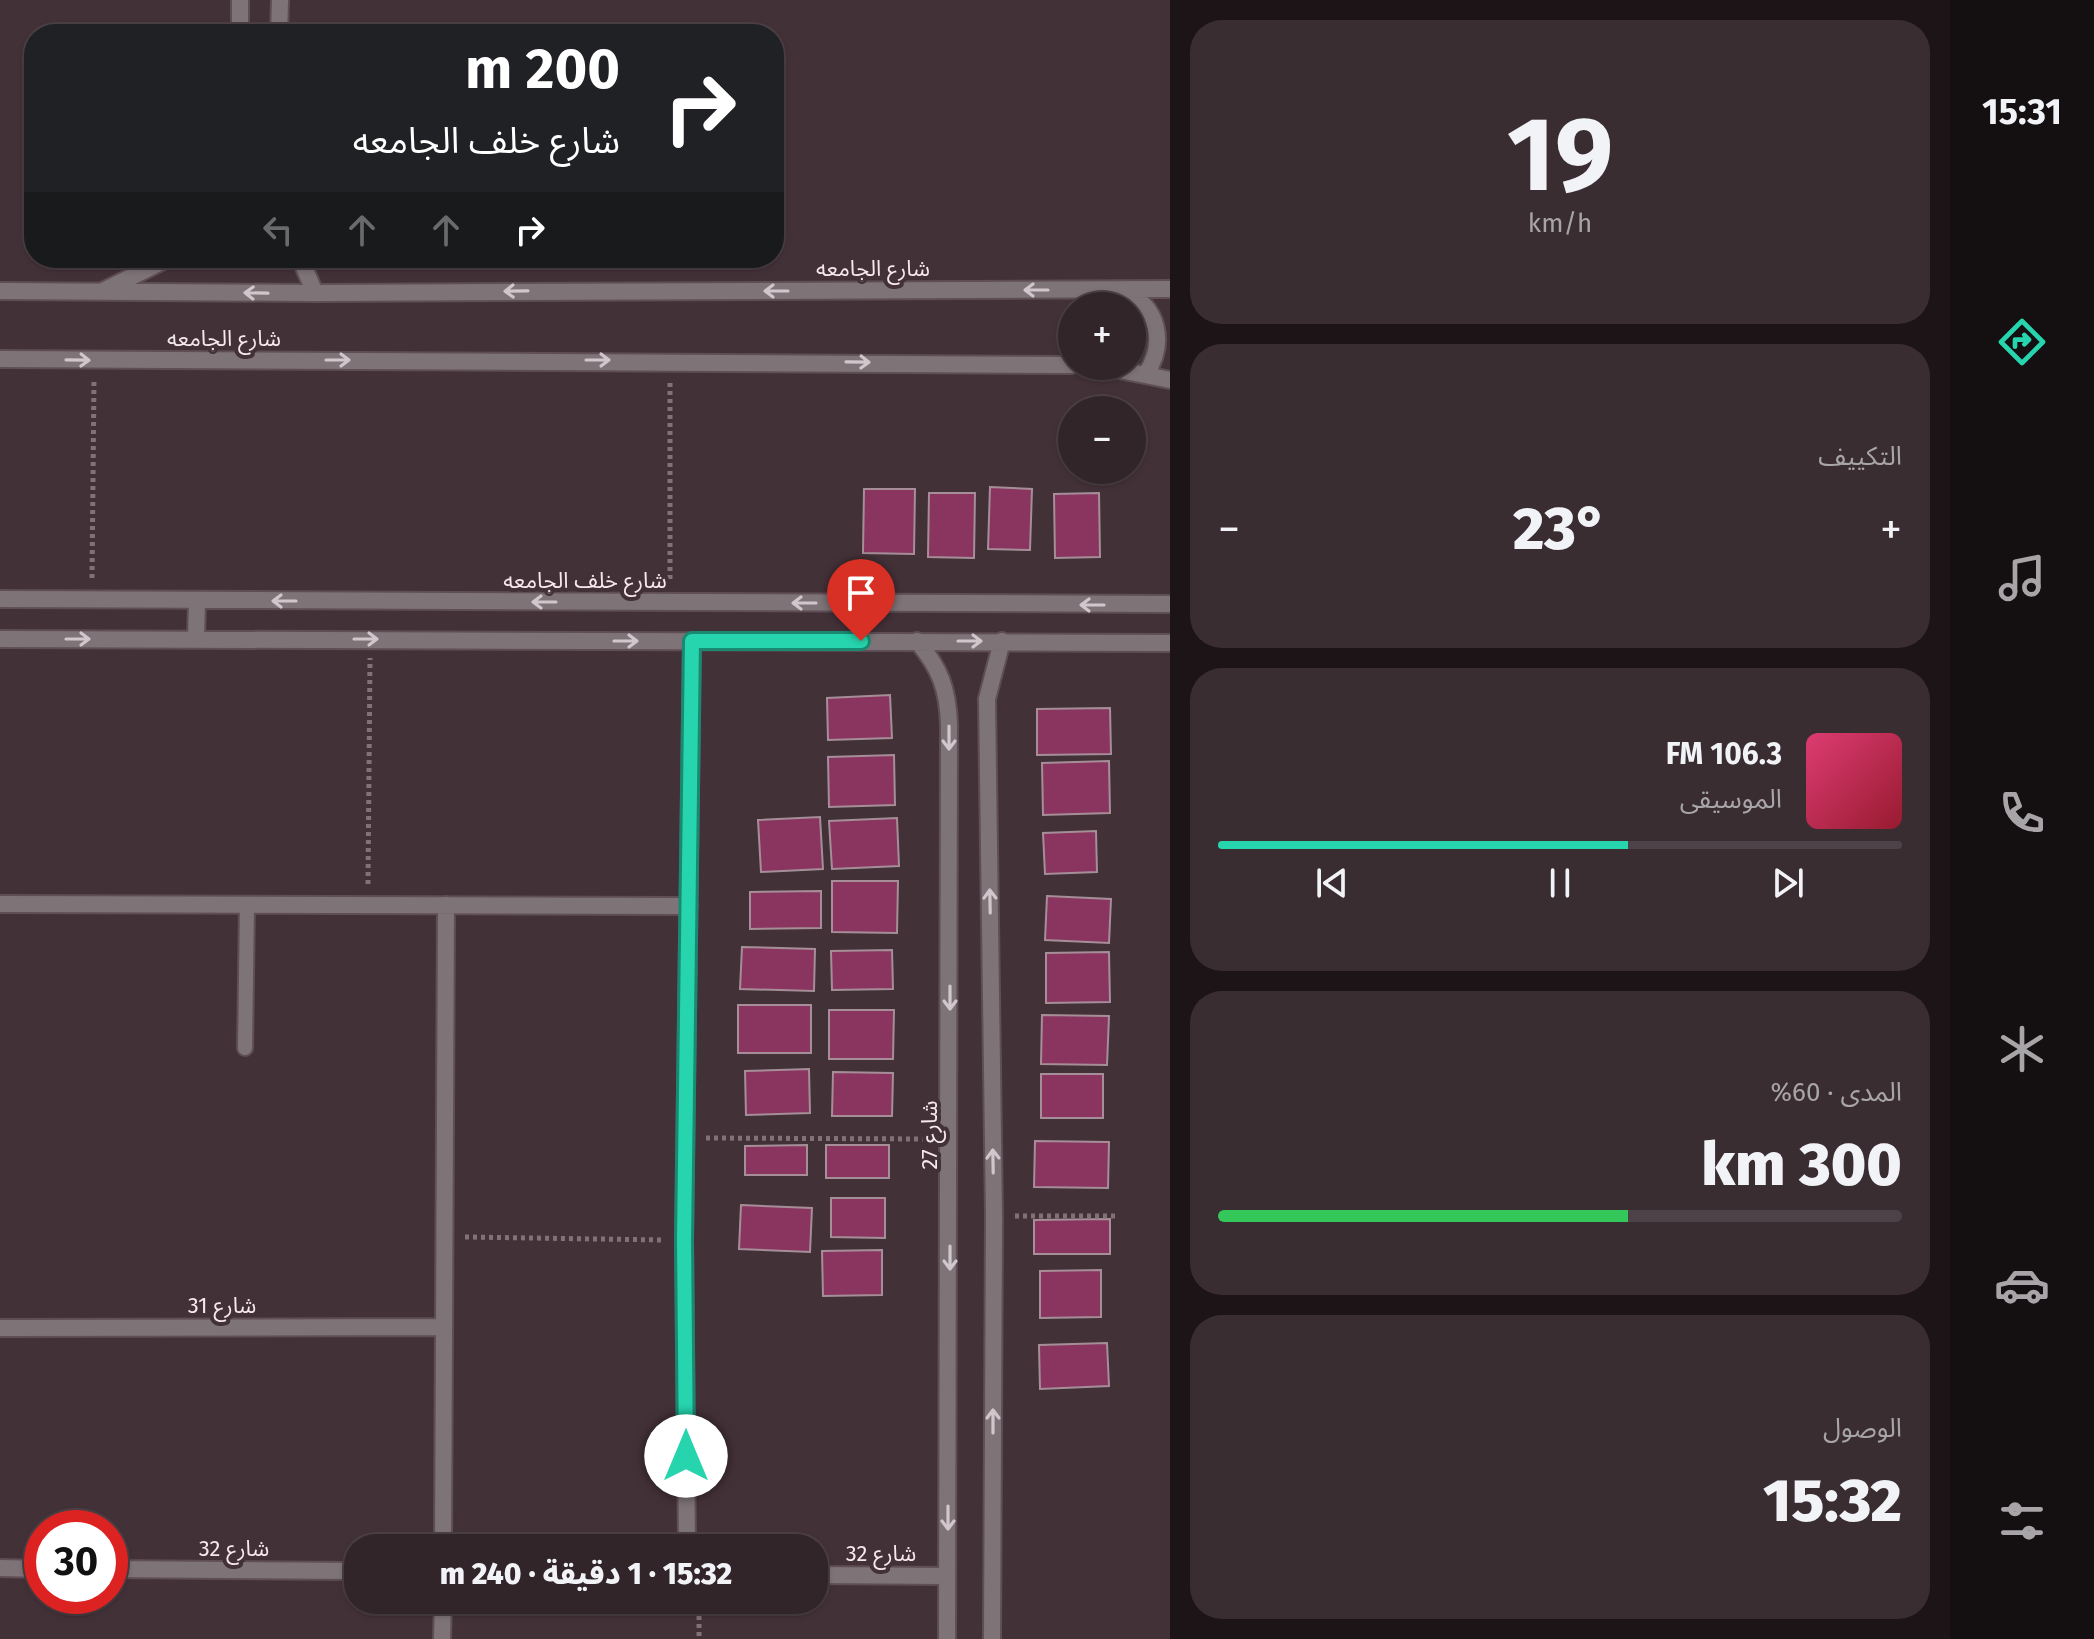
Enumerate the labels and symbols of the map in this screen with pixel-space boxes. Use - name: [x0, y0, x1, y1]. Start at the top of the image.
- street label: شارع الجامعه: [816, 255, 930, 285]
- one-way arrow: [1023, 282, 1050, 298]
- one-way arrow: [503, 283, 530, 299]
- one-way arrow: [763, 283, 790, 299]
- one-way arrow: [243, 285, 270, 301]
- street label: شارع الجامعه: [167, 325, 281, 355]
- one-way arrow: [324, 352, 351, 368]
- one-way arrow: [584, 352, 611, 368]
- one-way arrow: [64, 353, 91, 368]
- one-way arrow: [844, 354, 871, 370]
- pin: [827, 559, 895, 641]
- street label: شارع خلف الجامعه: [503, 567, 667, 597]
- one-way arrow: [271, 593, 298, 608]
- one-way arrow: [531, 594, 558, 610]
- one-way arrow: [791, 595, 818, 611]
- one-way arrow: [1079, 597, 1106, 613]
- one-way arrow: [64, 631, 91, 647]
- one-way arrow: [352, 631, 379, 647]
- one-way arrow: [612, 633, 639, 649]
- one-way arrow: [956, 633, 983, 649]
- one-way arrow: [941, 724, 957, 751]
- one-way arrow: [982, 888, 998, 915]
- one-way arrow: [942, 984, 958, 1011]
- street label: شارع 27: [916, 1100, 946, 1170]
- one-way arrow: [986, 1148, 1001, 1175]
- one-way arrow: [942, 1244, 958, 1271]
- street label: شارع 31: [188, 1292, 256, 1322]
- one-way arrow: [985, 1408, 1001, 1435]
- position arrow: [644, 1414, 728, 1498]
- one-way arrow: [940, 1504, 956, 1531]
- speed limit sign: 30: [24, 1510, 128, 1614]
- street label: شارع 32: [199, 1535, 269, 1565]
- street label: شارع 32: [846, 1540, 916, 1570]

